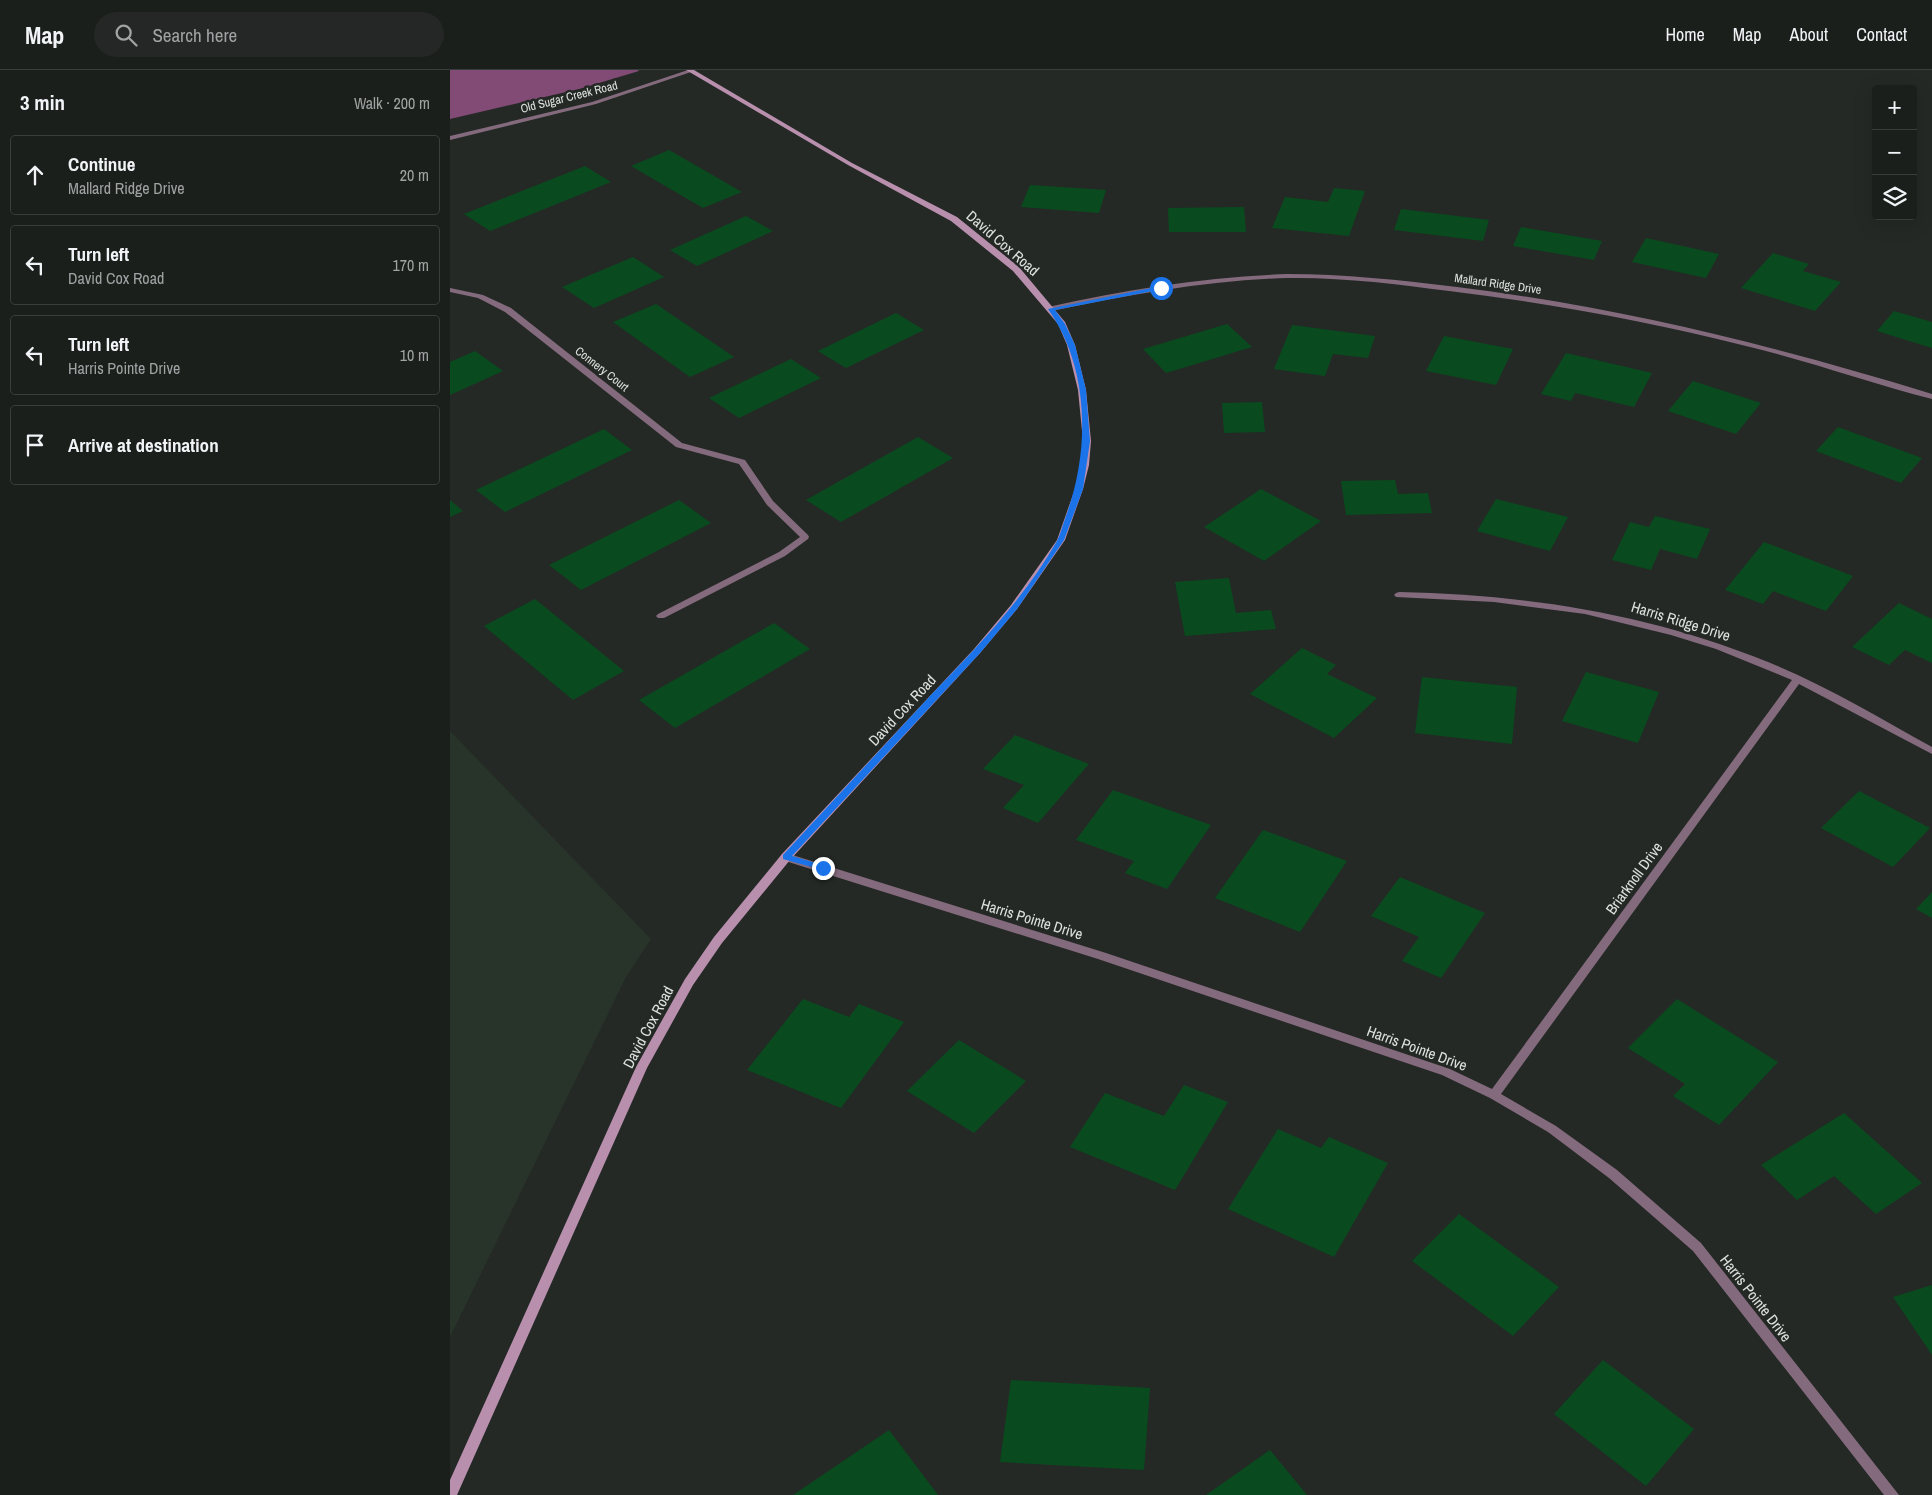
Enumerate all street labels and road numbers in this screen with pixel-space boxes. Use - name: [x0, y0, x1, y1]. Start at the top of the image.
- street label: Old Sugar Creek Road: [519, 77, 619, 117]
- street label: David Cox Road: [962, 205, 1044, 281]
- street label: Mallard Ridge Drive: [1454, 270, 1542, 298]
- street label: Connery Court: [572, 343, 632, 395]
- street label: Harris Ridge Drive: [1629, 596, 1733, 646]
- street label: David Cox Road: [864, 670, 940, 750]
- street label: Briarknoll Drive: [1601, 837, 1667, 918]
- street label: Harris Pointe Drive: [979, 894, 1086, 944]
- street label: David Cox Road: [618, 982, 678, 1072]
- street label: Harris Pointe Drive: [1364, 1020, 1470, 1076]
- street label: Harris Pointe Drive: [1715, 1250, 1797, 1346]

